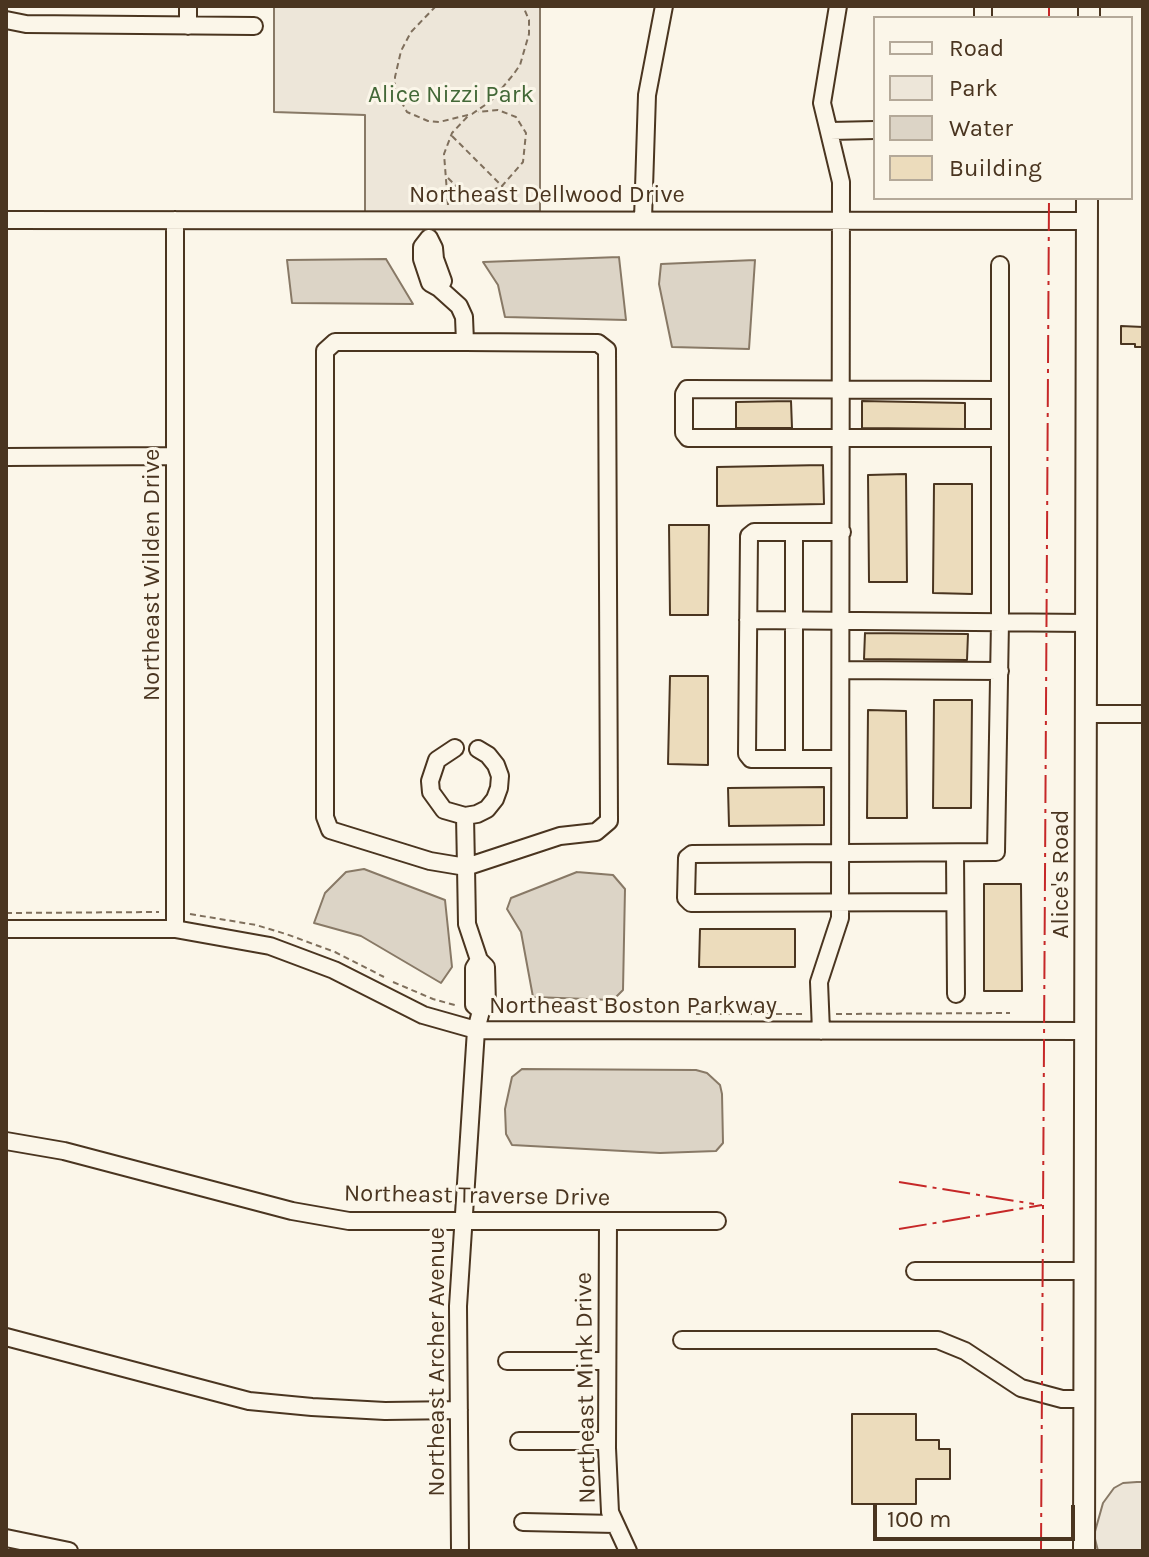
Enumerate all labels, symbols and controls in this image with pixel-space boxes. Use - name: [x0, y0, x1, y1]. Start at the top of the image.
- legend: [873, 16, 1133, 200]
- text: Road: [949, 34, 1004, 62]
- text: Park: [949, 74, 998, 102]
- park label: Alice Nizzi Park: [368, 81, 534, 109]
- text: Water: [949, 114, 1013, 142]
- text: Building: [949, 154, 1042, 182]
- street label: Northeast Dellwood Drive: [409, 181, 685, 209]
- street label: Northeast Wilden Drive: [138, 449, 166, 701]
- street label: Alice's Road: [1047, 809, 1075, 939]
- street label: Northeast Boston Parkway: [489, 992, 777, 1020]
- street label: Northeast Traverse Drive: [344, 1179, 610, 1213]
- street label: Northeast Archer Avenue: [423, 1227, 451, 1497]
- street label: Northeast Mink Drive: [570, 1272, 602, 1504]
- scale bar: [877, 1489, 1079, 1539]
- text: 100 m: [887, 1505, 952, 1533]

